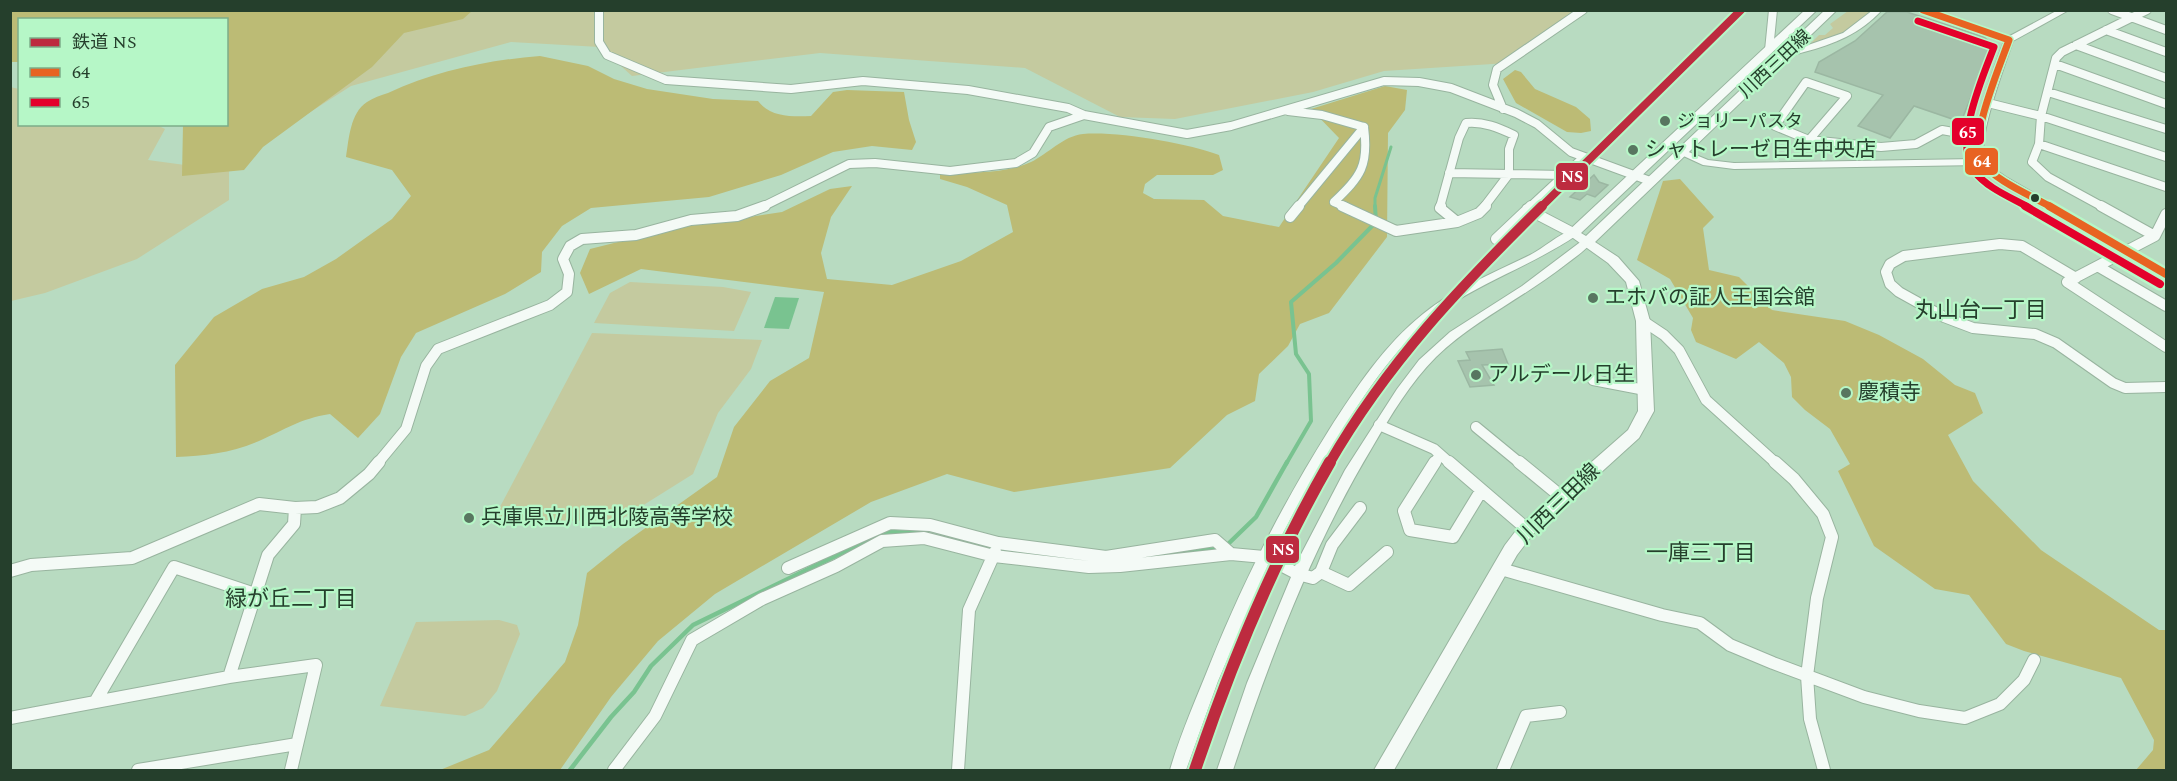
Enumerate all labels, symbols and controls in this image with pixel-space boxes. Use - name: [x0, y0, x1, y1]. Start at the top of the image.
- legend: [18, 18, 228, 126]
- street label: 川西三田線: [1733, 23, 1817, 105]
- text: 鉄道 NS: [72, 29, 136, 56]
- text: 64: [72, 59, 90, 86]
- text: 65: [72, 89, 90, 116]
- place label: ジョリーパスタ: [1677, 108, 1803, 135]
- marker: ジョリーパスタ: [1658, 114, 1672, 128]
- line badge: 65: [1951, 117, 1985, 146]
- text: 65: [1959, 121, 1977, 145]
- place label: シャトレーゼ日生中央店: [1645, 134, 1876, 166]
- marker: シャトレーゼ日生中央店: [1626, 143, 1640, 157]
- line badge: 64: [1964, 147, 1999, 176]
- text: 64: [1973, 150, 1991, 174]
- line badge: NS: [1555, 162, 1589, 191]
- text: NS: [1561, 165, 1583, 189]
- unlabelled marker: [2029, 192, 2041, 204]
- place label: エホバの証人王国会館: [1605, 282, 1815, 314]
- marker: エホバの証人王国会館: [1586, 291, 1600, 305]
- district label: 丸山台一丁目: [1915, 294, 2047, 327]
- place label: アルデール日生: [1488, 359, 1635, 391]
- marker: アルデール日生: [1469, 368, 1483, 382]
- place label: 慶積寺: [1858, 377, 1921, 409]
- marker: 慶積寺: [1839, 386, 1853, 400]
- street label: 川西三田線: [1510, 456, 1608, 552]
- place label: 兵庫県立川西北陵高等学校: [481, 502, 733, 534]
- marker: 兵庫県立川西北陵高等学校: [462, 511, 476, 525]
- line badge: NS: [1265, 535, 1300, 564]
- district label: 一庫三丁目: [1646, 537, 1756, 570]
- text: NS: [1272, 538, 1294, 562]
- district label: 緑が丘二丁目: [225, 583, 357, 616]

